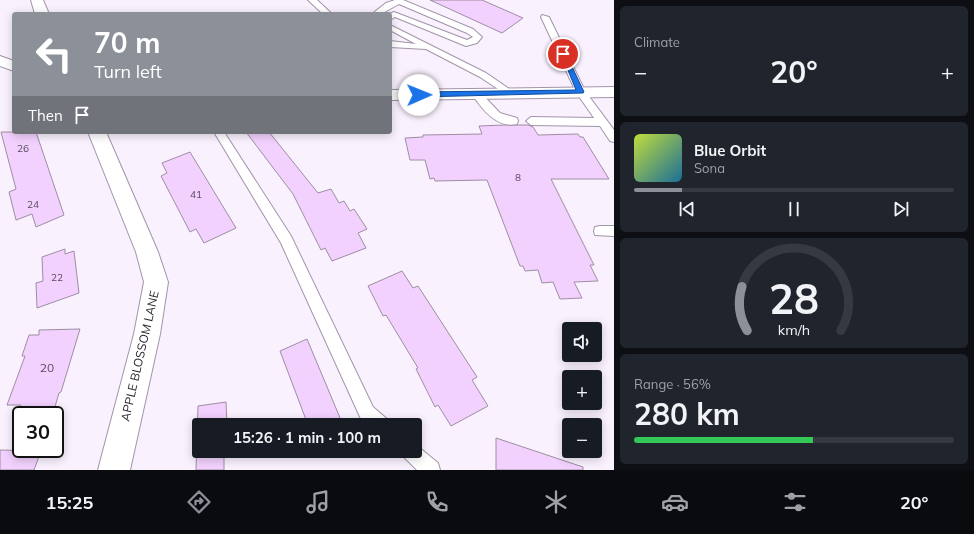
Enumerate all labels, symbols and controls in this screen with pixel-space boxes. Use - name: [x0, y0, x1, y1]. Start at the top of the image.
- text: 70 m: [94, 25, 160, 60]
- icon: left: [28, 28, 80, 80]
- text: Climate: [634, 34, 680, 50]
- pin: [546, 37, 580, 71]
- icon: arrive: [552, 43, 574, 65]
- text: 20°: [770, 53, 818, 91]
- text: −: [634, 58, 647, 86]
- text: +: [941, 58, 954, 86]
- text: Turn left: [94, 60, 162, 83]
- position arrow: [398, 74, 440, 116]
- icon: arrive: [71, 104, 93, 126]
- text: Then: [28, 106, 63, 125]
- text: Blue Orbit: [694, 141, 766, 160]
- house number: 26: [17, 142, 29, 155]
- text: Sona: [694, 160, 725, 176]
- house number: 8: [515, 171, 521, 184]
- house number: 41: [190, 188, 202, 201]
- house number: 24: [27, 198, 39, 211]
- icon: previous: [676, 198, 698, 220]
- icon: pause: [783, 198, 805, 220]
- icon: next: [890, 198, 912, 220]
- house number: 22: [51, 271, 63, 284]
- text: 28: [769, 272, 819, 324]
- street label: APPLE BLOSSOM LANE: [117, 289, 162, 423]
- text: km/h: [778, 321, 810, 339]
- map controls: [562, 322, 602, 458]
- button: sound: [562, 322, 602, 362]
- house number: 20: [40, 360, 54, 375]
- button: +: [562, 370, 602, 410]
- text: Range · 56%: [634, 376, 711, 392]
- text: 280 km: [634, 395, 740, 433]
- speed limit sign: 30: [12, 406, 64, 458]
- button: −: [562, 418, 602, 458]
- text: 15:26 · 1 min · 100 m: [233, 428, 381, 447]
- icon: directions: [185, 488, 213, 516]
- icon: music: [304, 488, 332, 516]
- icon: phone: [423, 488, 451, 516]
- icon: climate: [542, 488, 570, 516]
- icon: car: [661, 488, 689, 516]
- icon: filters: [781, 488, 809, 516]
- text: 15:25: [46, 491, 93, 514]
- text: 20°: [900, 491, 928, 514]

